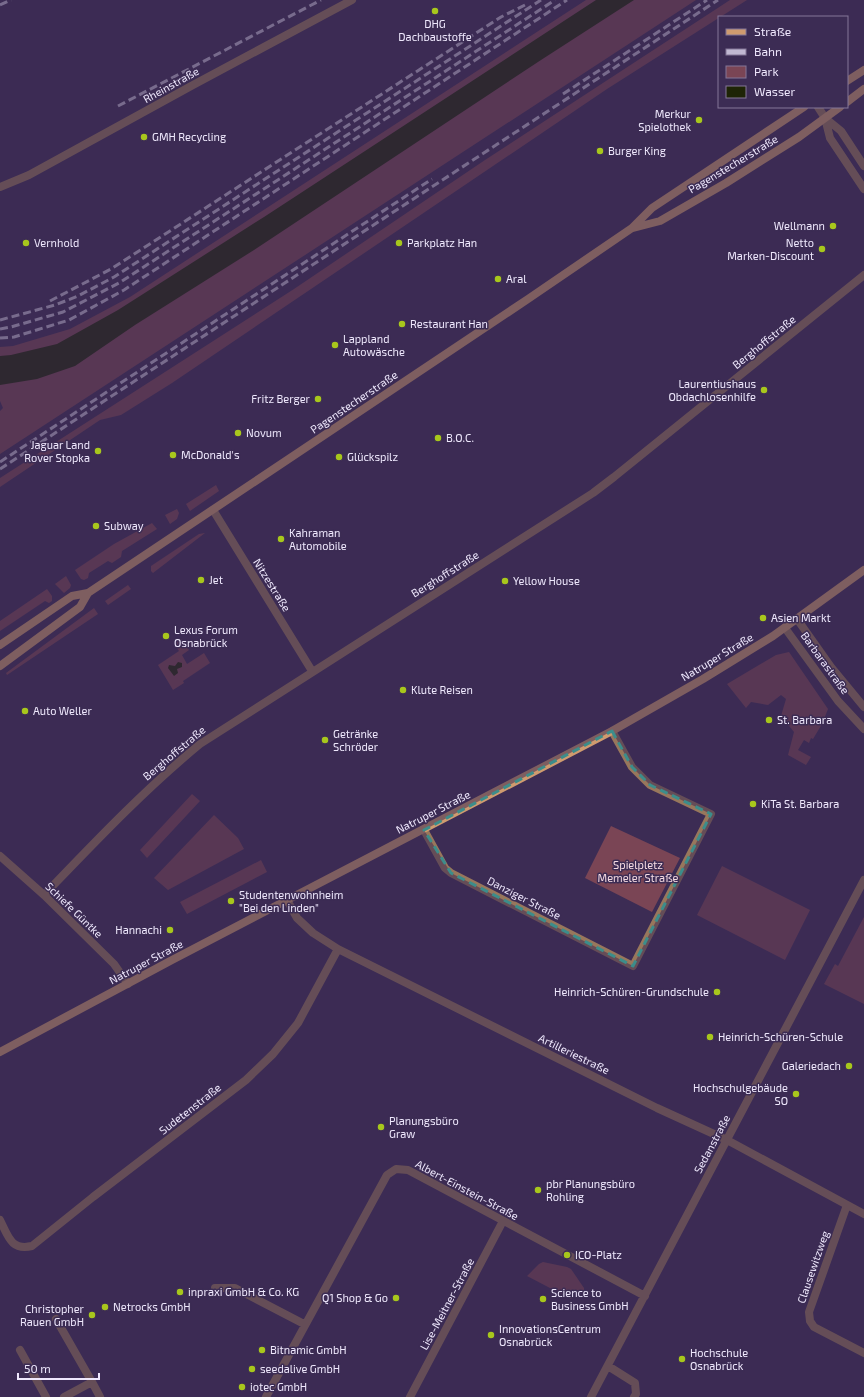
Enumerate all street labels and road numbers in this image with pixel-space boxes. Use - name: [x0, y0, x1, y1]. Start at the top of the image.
- street label: Rheinstraße: [141, 64, 201, 105]
- street label: Pagenstecherstraße: [686, 132, 780, 195]
- street label: Berghoffstraße: [730, 312, 798, 371]
- street label: Pagenstecherstraße: [308, 368, 400, 436]
- street label: Berghoffstraße: [409, 548, 481, 600]
- street label: Nitzestraße: [251, 556, 294, 614]
- street label: Barbarastraße: [799, 629, 852, 696]
- street label: Natruper Straße: [678, 630, 755, 683]
- street label: Berghoffstraße: [140, 723, 208, 782]
- street label: Natruper Straße: [393, 787, 472, 836]
- street label: Danziger Straße: [485, 873, 563, 922]
- street label: Schiefe Güntke: [43, 879, 106, 940]
- street label: Natruper Straße: [107, 937, 185, 986]
- street label: Artilleriestraße: [537, 1031, 612, 1076]
- street label: Sudetenstraße: [156, 1080, 223, 1137]
- street label: Sedanstraße: [691, 1112, 732, 1175]
- street label: Albert-Einstein-Straße: [414, 1157, 521, 1222]
- street label: Clausewitzweg: [794, 1229, 831, 1305]
- street label: Lise-Meitner-Straße: [417, 1255, 476, 1352]

